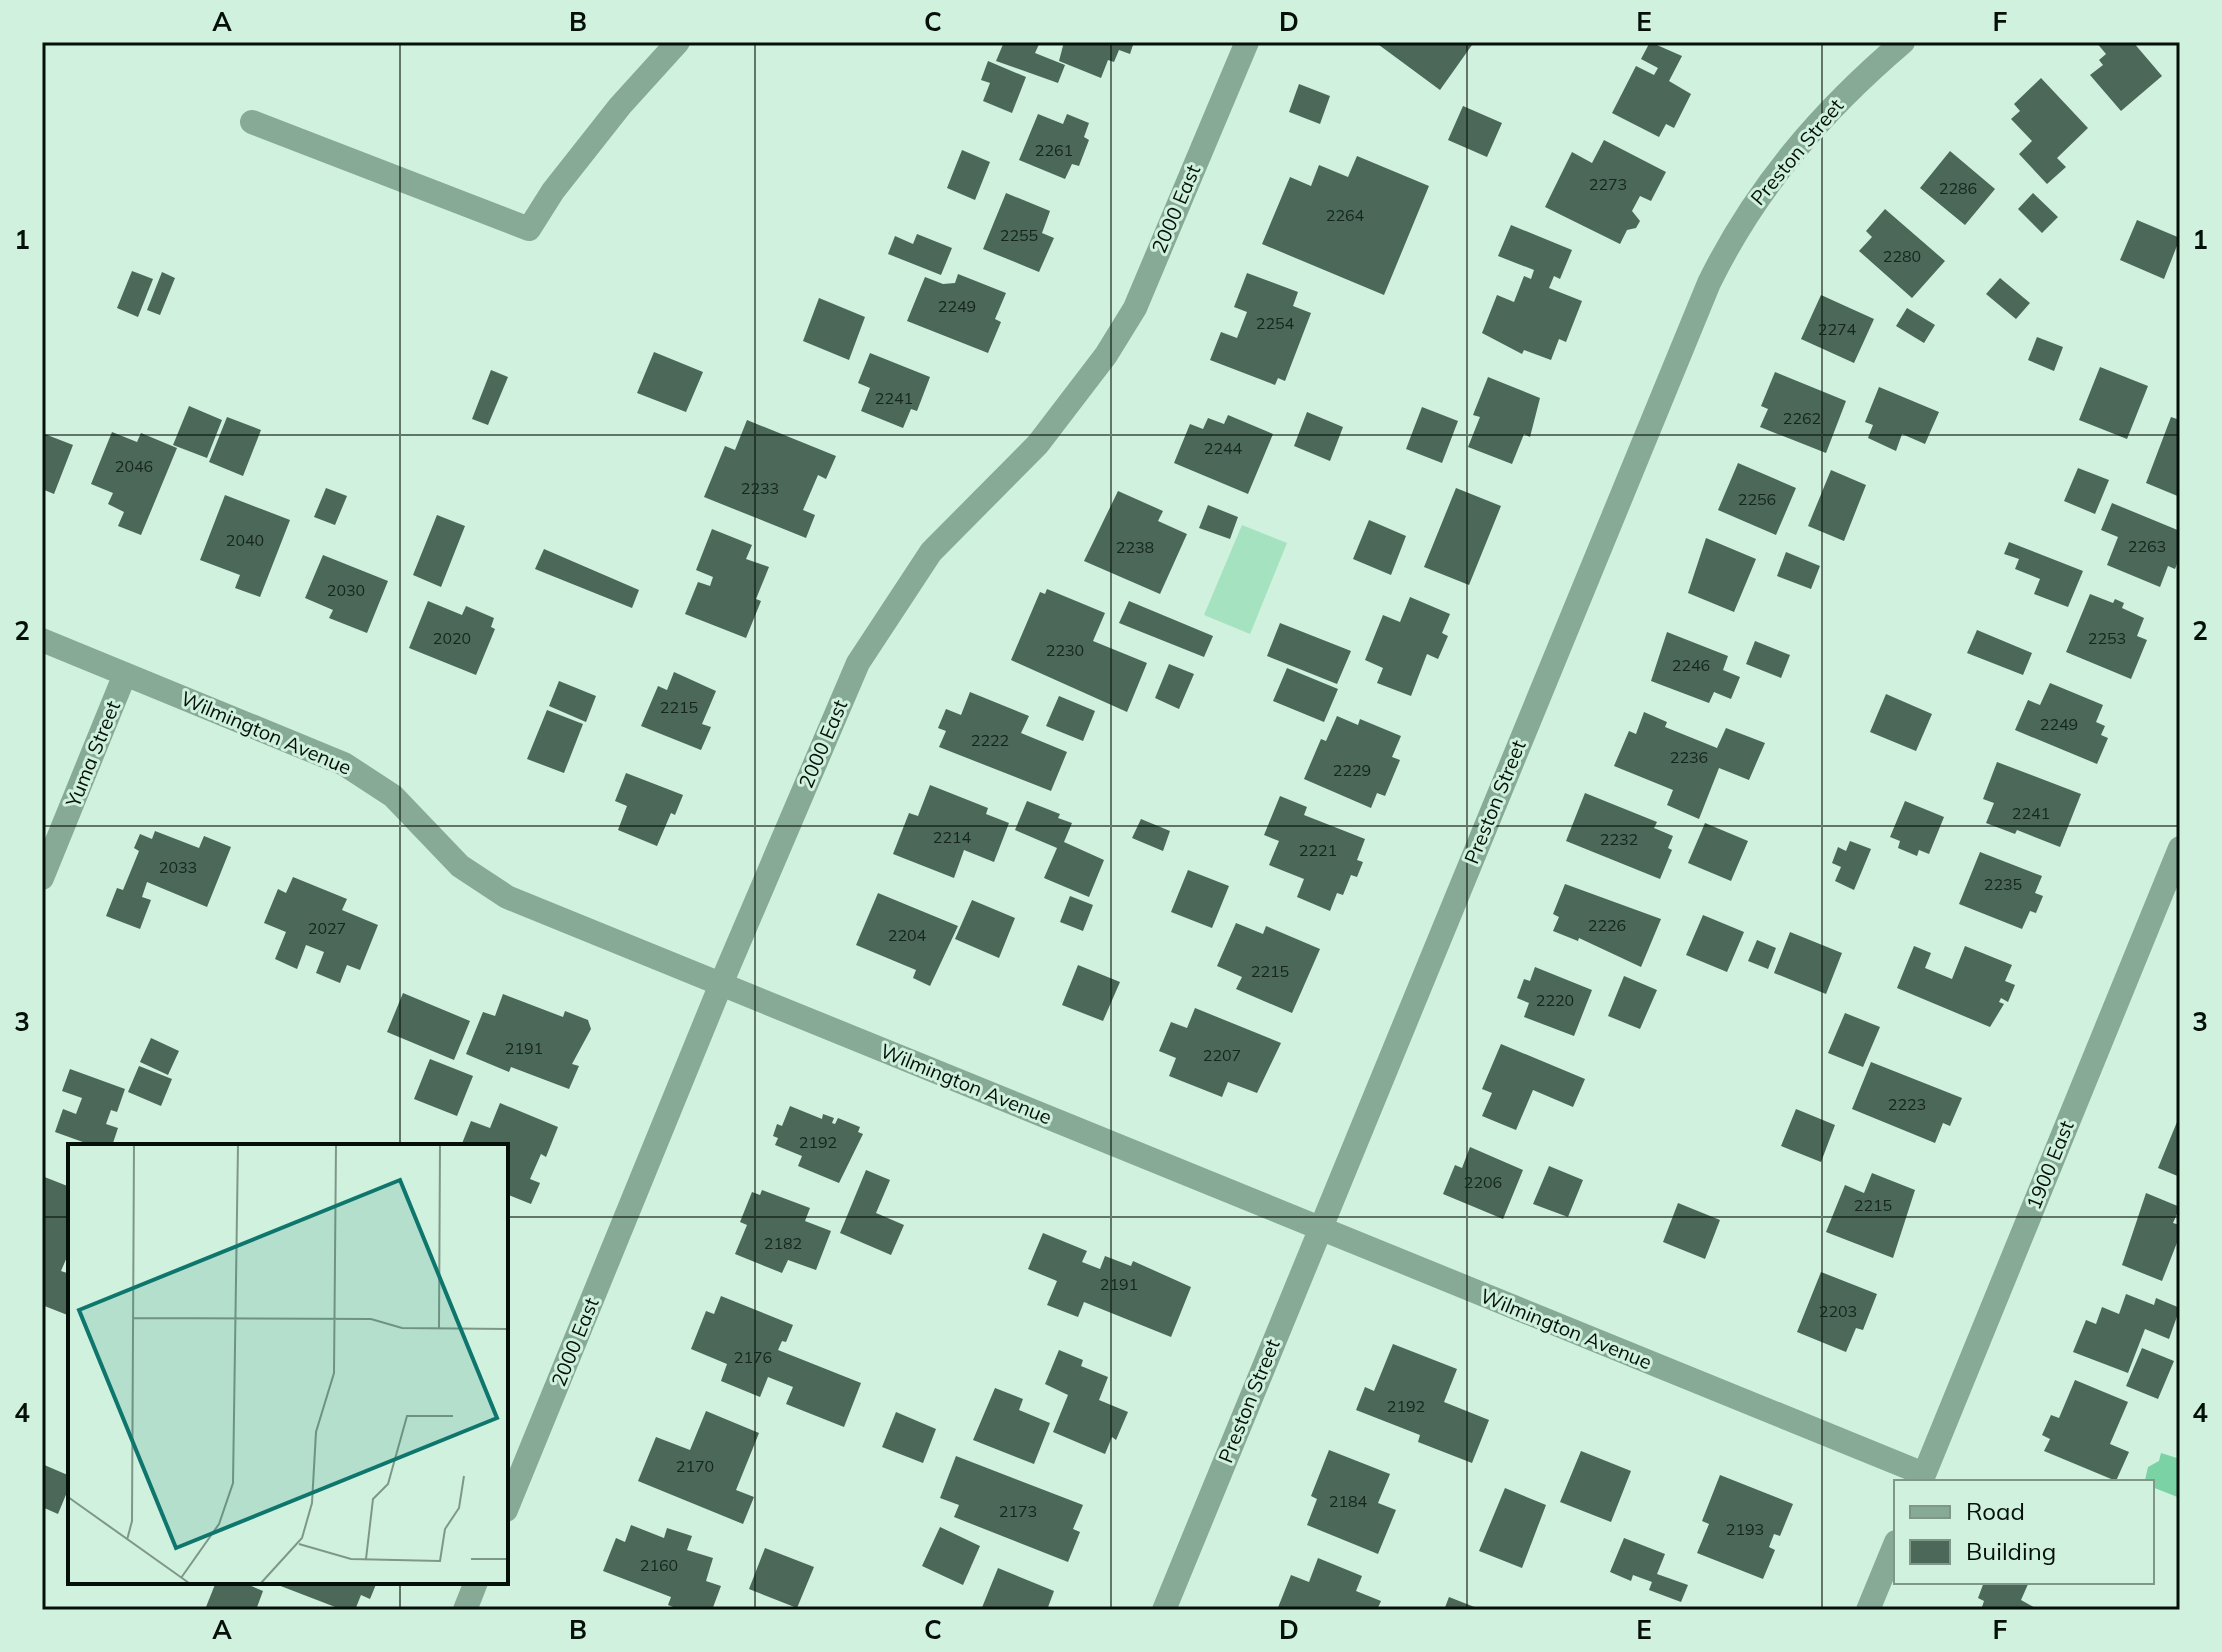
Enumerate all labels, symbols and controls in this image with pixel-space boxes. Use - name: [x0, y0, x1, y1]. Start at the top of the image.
- text: A: [212, 5, 232, 38]
- text: B: [569, 5, 587, 38]
- text: C: [924, 5, 942, 38]
- text: D: [1279, 5, 1299, 38]
- text: E: [1636, 5, 1652, 38]
- text: F: [1993, 5, 2008, 38]
- street label: Preston Street: [1745, 93, 1848, 210]
- house number: 2261: [1035, 140, 1073, 160]
- street label: 2000 East: [1146, 161, 1205, 257]
- house number: 2273: [1589, 174, 1627, 194]
- house number: 2286: [1939, 178, 1977, 198]
- house number: 2264: [1326, 205, 1365, 225]
- text: 1: [14, 223, 30, 256]
- text: 1: [2192, 223, 2208, 256]
- house number: 2255: [1000, 225, 1038, 245]
- house number: 2280: [1883, 246, 1921, 266]
- house number: 2249: [938, 296, 976, 316]
- house number: 2254: [1256, 313, 1295, 333]
- house number: 2274: [1818, 319, 1857, 339]
- house number: 2241: [875, 388, 913, 408]
- house number: 2262: [1783, 408, 1821, 428]
- house number: 2244: [1204, 438, 1243, 458]
- house number: 2046: [115, 456, 153, 476]
- house number: 2233: [741, 478, 779, 498]
- house number: 2256: [1738, 489, 1776, 509]
- house number: 2040: [226, 530, 264, 550]
- house number: 2263: [2128, 536, 2166, 556]
- house number: 2238: [1116, 537, 1154, 557]
- house number: 2030: [327, 580, 365, 600]
- text: 2: [14, 614, 30, 647]
- text: 2: [2192, 614, 2208, 647]
- house number: 2020: [433, 628, 471, 648]
- house number: 2253: [2088, 628, 2126, 648]
- house number: 2230: [1046, 640, 1084, 660]
- house number: 2246: [1672, 655, 1710, 675]
- street label: Wilmington Avenue: [177, 685, 355, 780]
- street label: 2000 East: [793, 696, 852, 792]
- street label: Yuma Street: [60, 697, 125, 811]
- house number: 2215: [660, 697, 698, 717]
- house number: 2249: [2040, 714, 2078, 734]
- house number: 2222: [971, 730, 1009, 750]
- street label: Preston Street: [1458, 736, 1531, 867]
- house number: 2236: [1670, 747, 1708, 767]
- house number: 2229: [1333, 760, 1371, 780]
- house number: 2241: [2012, 803, 2050, 823]
- house number: 2214: [933, 827, 972, 847]
- house number: 2232: [1600, 829, 1638, 849]
- house number: 2221: [1299, 840, 1337, 860]
- house number: 2033: [159, 857, 197, 877]
- house number: 2235: [1984, 874, 2022, 894]
- house number: 2226: [1588, 915, 1626, 935]
- house number: 2027: [308, 918, 346, 938]
- house number: 2204: [888, 925, 927, 945]
- house number: 2215: [1251, 961, 1289, 981]
- house number: 2220: [1536, 990, 1574, 1010]
- text: 3: [14, 1005, 30, 1038]
- text: 3: [2192, 1005, 2208, 1038]
- house number: 2191: [505, 1038, 543, 1058]
- street label: Wilmington Avenue: [877, 1038, 1056, 1129]
- house number: 2207: [1203, 1045, 1241, 1065]
- house number: 2223: [1888, 1094, 1926, 1114]
- street label: 1900 East: [2020, 1117, 2079, 1213]
- house number: 2192: [799, 1132, 837, 1152]
- inset map: [68, 1144, 508, 1584]
- house number: 2206: [1464, 1172, 1502, 1192]
- house number: 2215: [1854, 1195, 1892, 1215]
- house number: 2182: [764, 1233, 802, 1253]
- house number: 2191: [1100, 1274, 1138, 1294]
- street label: Wilmington Avenue: [1477, 1283, 1656, 1374]
- street label: 2000 East: [545, 1294, 604, 1390]
- house number: 2203: [1819, 1301, 1857, 1321]
- street label: Preston Street: [1212, 1335, 1285, 1466]
- house number: 2176: [734, 1347, 772, 1367]
- text: 4: [14, 1396, 30, 1429]
- house number: 2192: [1387, 1396, 1425, 1416]
- text: 4: [2192, 1396, 2208, 1429]
- house number: 2170: [676, 1456, 714, 1476]
- legend: [1894, 1480, 2154, 1584]
- house number: 2184: [1329, 1491, 1368, 1511]
- text: Road: [1966, 1496, 2025, 1526]
- house number: 2173: [999, 1501, 1037, 1521]
- house number: 2193: [1726, 1519, 1764, 1539]
- text: Building: [1966, 1536, 2056, 1566]
- house number: 2160: [640, 1555, 678, 1575]
- text: A: [212, 1613, 232, 1646]
- text: B: [569, 1613, 587, 1646]
- text: C: [924, 1613, 942, 1646]
- text: D: [1279, 1613, 1299, 1646]
- text: E: [1636, 1613, 1652, 1646]
- text: F: [1993, 1613, 2008, 1646]

